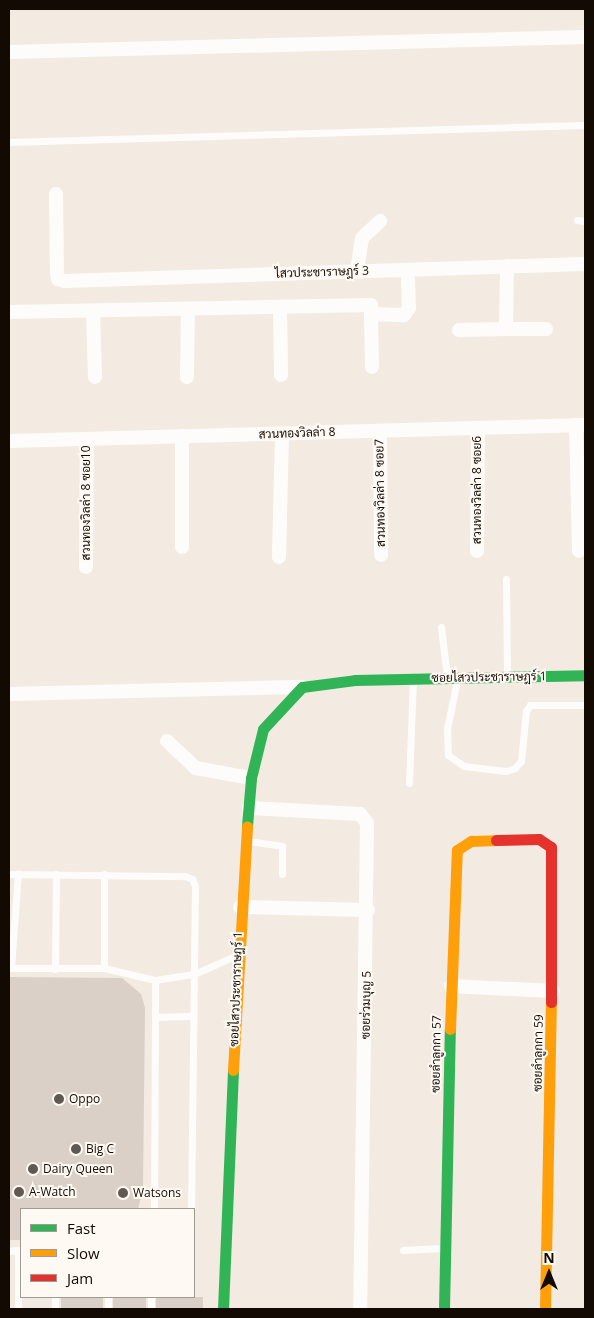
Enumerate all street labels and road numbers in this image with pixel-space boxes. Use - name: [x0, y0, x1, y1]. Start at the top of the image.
- street label: ไสวประชาราษฎร์ 3: [275, 263, 369, 281]
- street label: สวนทองวิลล่า 8: [258, 424, 336, 442]
- street label: สวนทองวิลล่า 8 ซอย6: [470, 436, 484, 544]
- street label: สวนทองวิลล่า 8 ซอย7: [372, 439, 388, 547]
- street label: สวนทองวิลล่า 8 ซอย10: [79, 445, 93, 561]
- street label: ซอยไสวประชาราษฎร์ 1: [431, 669, 547, 685]
- street label: ซอยไสวประชาราษฎร์ 1: [227, 931, 245, 1047]
- street label: ซอยร่วมบุญ 5: [358, 971, 374, 1039]
- street label: ซอยลำลูกกา 59: [530, 1014, 546, 1092]
- street label: ซอยลำลูกกา 57: [428, 1015, 444, 1093]

